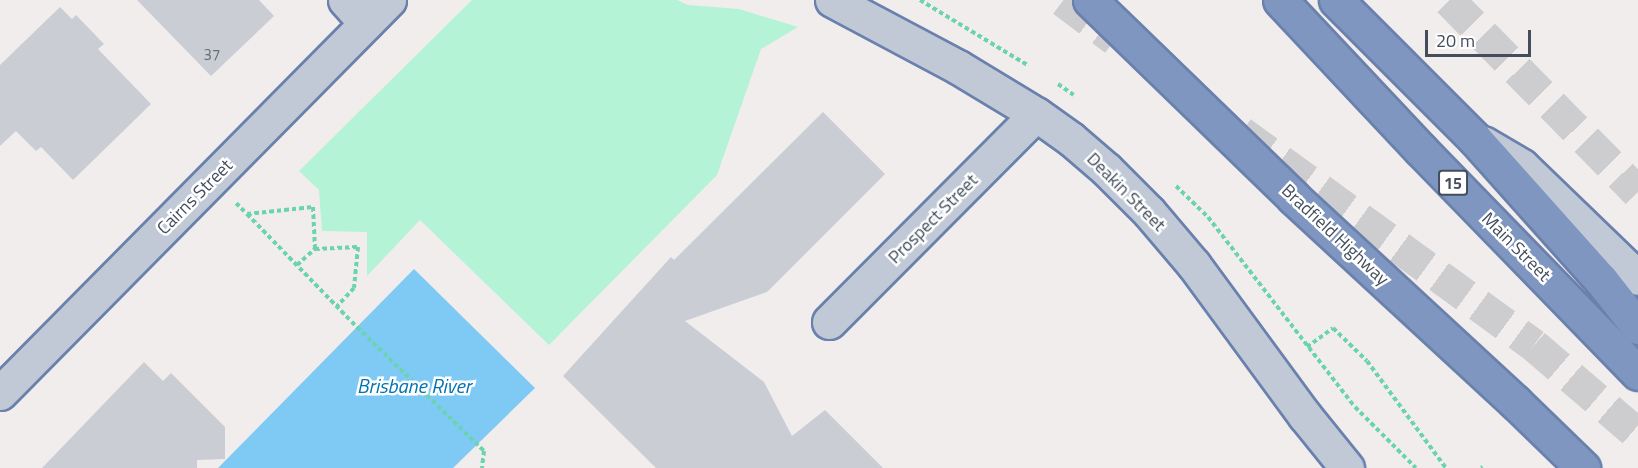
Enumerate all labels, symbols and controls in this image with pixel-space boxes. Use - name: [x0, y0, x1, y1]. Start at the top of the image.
- scale bar: [1428, 18, 1534, 56]
- text: 20 m: [1436, 27, 1475, 54]
- house number: 37: [204, 46, 220, 64]
- street label: Deakin Street: [1082, 148, 1170, 236]
- street label: Cairns Street: [153, 155, 237, 239]
- street label: Prospect Street: [884, 170, 982, 268]
- road number: 15: [1438, 170, 1468, 196]
- street label: Bradfield Highway: [1277, 180, 1393, 290]
- street label: Main Street: [1477, 208, 1555, 286]
- water label: Brisbane River: [357, 373, 471, 397]

